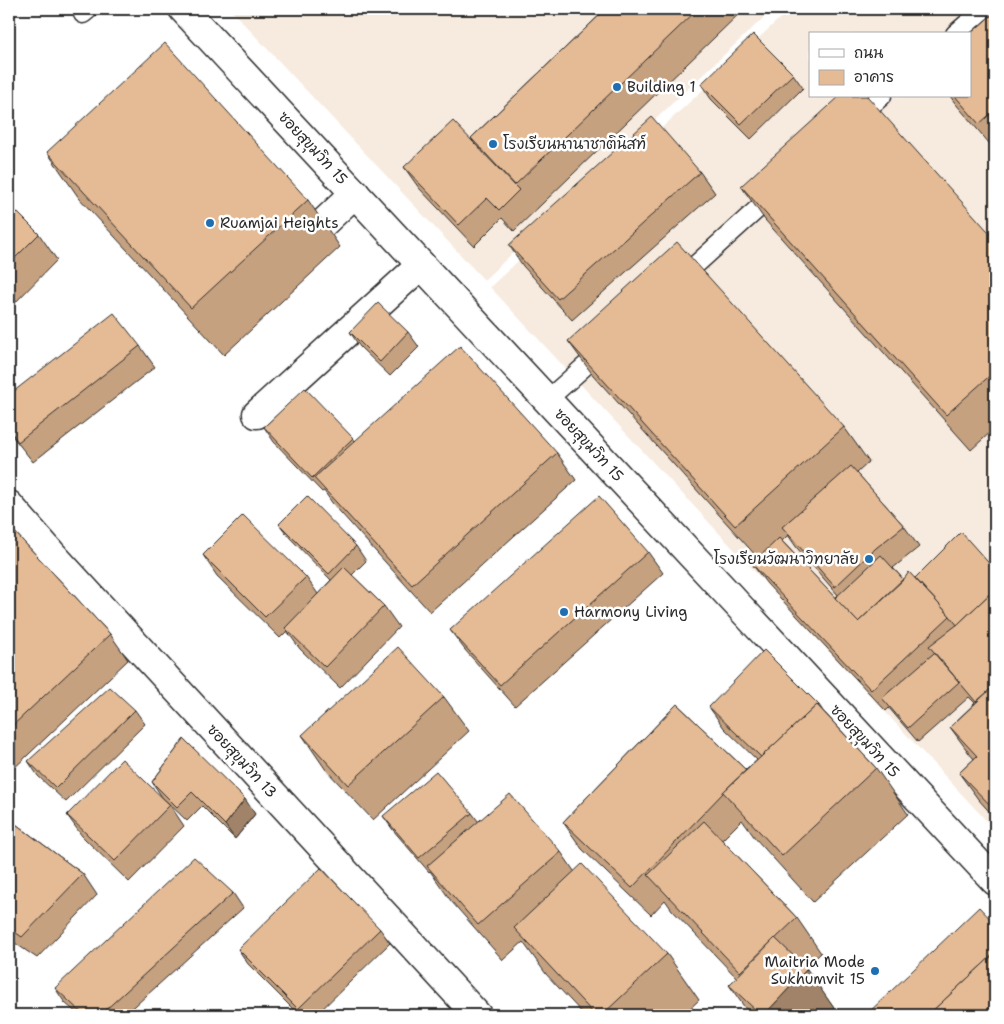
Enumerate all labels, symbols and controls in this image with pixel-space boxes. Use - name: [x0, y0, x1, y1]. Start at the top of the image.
- legend: [809, 32, 972, 98]
- text: ถนน: [854, 43, 883, 63]
- text: อาคาร: [854, 67, 894, 87]
- place label: Building 1: [627, 77, 696, 97]
- marker: Building 1: [611, 81, 623, 93]
- street label: ซอยสุขุมวิท 15: [273, 107, 352, 190]
- place label: โรงเรียนนานาชาตินิสท์: [503, 134, 646, 154]
- marker: โรงเรียนนานาชาตินิสท์: [487, 138, 499, 150]
- place label: Ruamjai Heights: [220, 213, 339, 233]
- marker: Ruamjai Heights: [204, 217, 216, 229]
- street label: ซอยสุขุมวิท 15: [549, 404, 628, 487]
- place label: โรงเรียนวัฒนาวิทยาลัย: [714, 549, 859, 569]
- marker: โรงเรียนวัฒนาวิทยาลัย: [863, 553, 875, 565]
- place label: Harmony Living: [574, 602, 687, 622]
- marker: Harmony Living: [558, 606, 570, 618]
- street label: ซอยสุขุมวิท 15: [825, 700, 904, 783]
- street label: ซอยสุขุมวิท 13: [202, 720, 281, 803]
- place label: Maitria Mode Sukhumvit 15: [765, 952, 865, 989]
- marker: Maitria Mode Sukhumvit 15: [869, 965, 881, 977]

